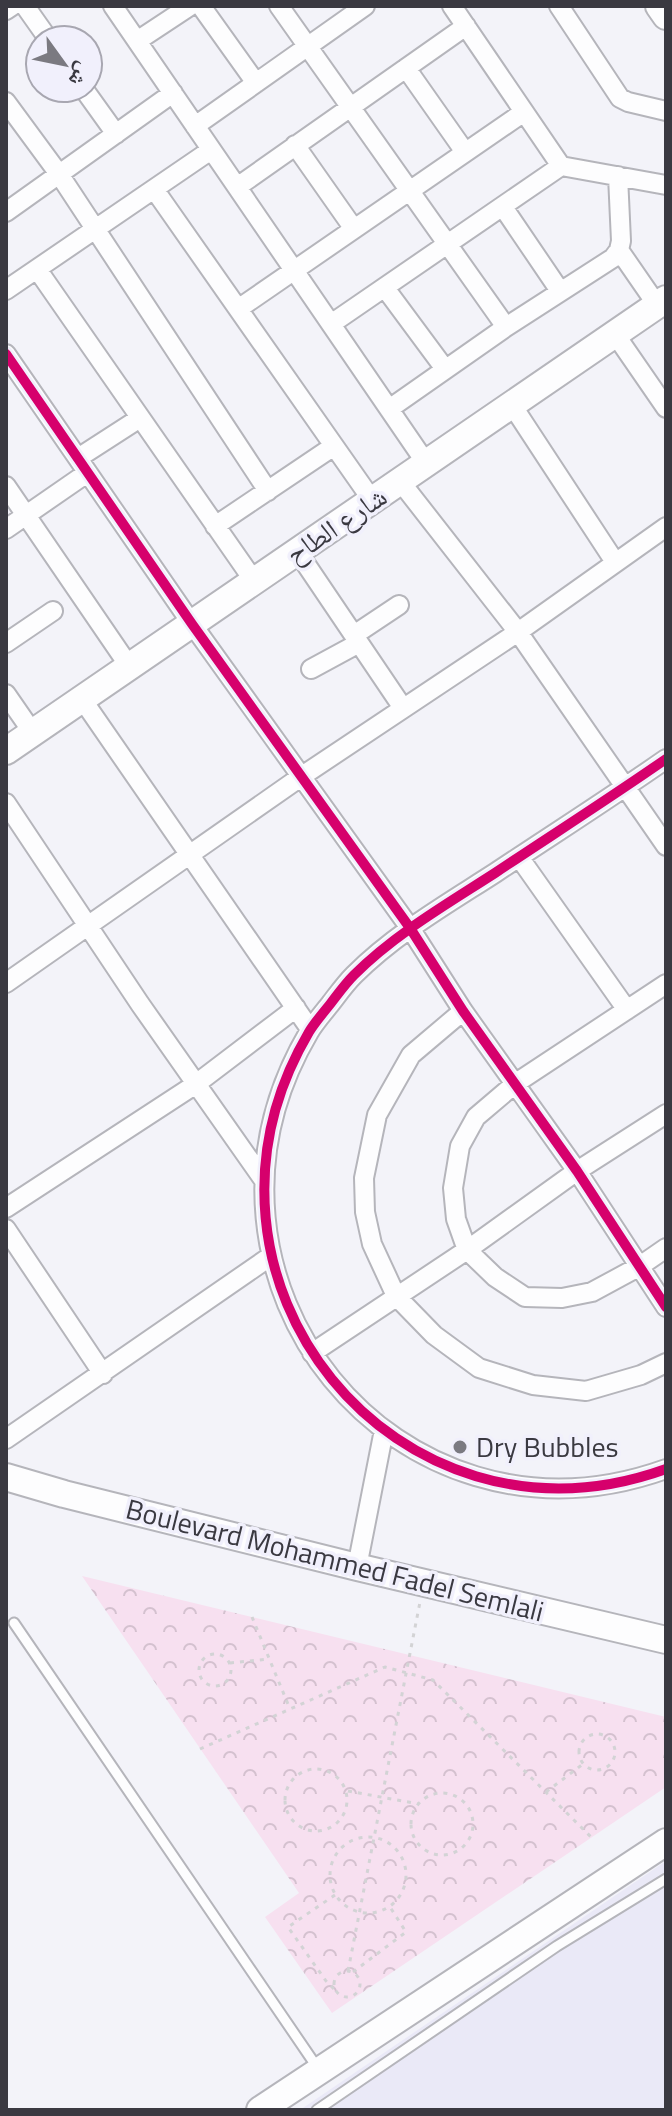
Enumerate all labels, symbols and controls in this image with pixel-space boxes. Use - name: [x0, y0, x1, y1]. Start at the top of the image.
- north arrow: [24, 24, 104, 104]
- text: ش: [60, 56, 101, 94]
- street label: شارع الطاح: [276, 475, 395, 574]
- place label: Dry Bubbles: [476, 1425, 619, 1468]
- marker: Dry Bubbles: [451, 1438, 469, 1456]
- street label: Boulevard Mohammed Fadel Semlali: [122, 1487, 549, 1632]

